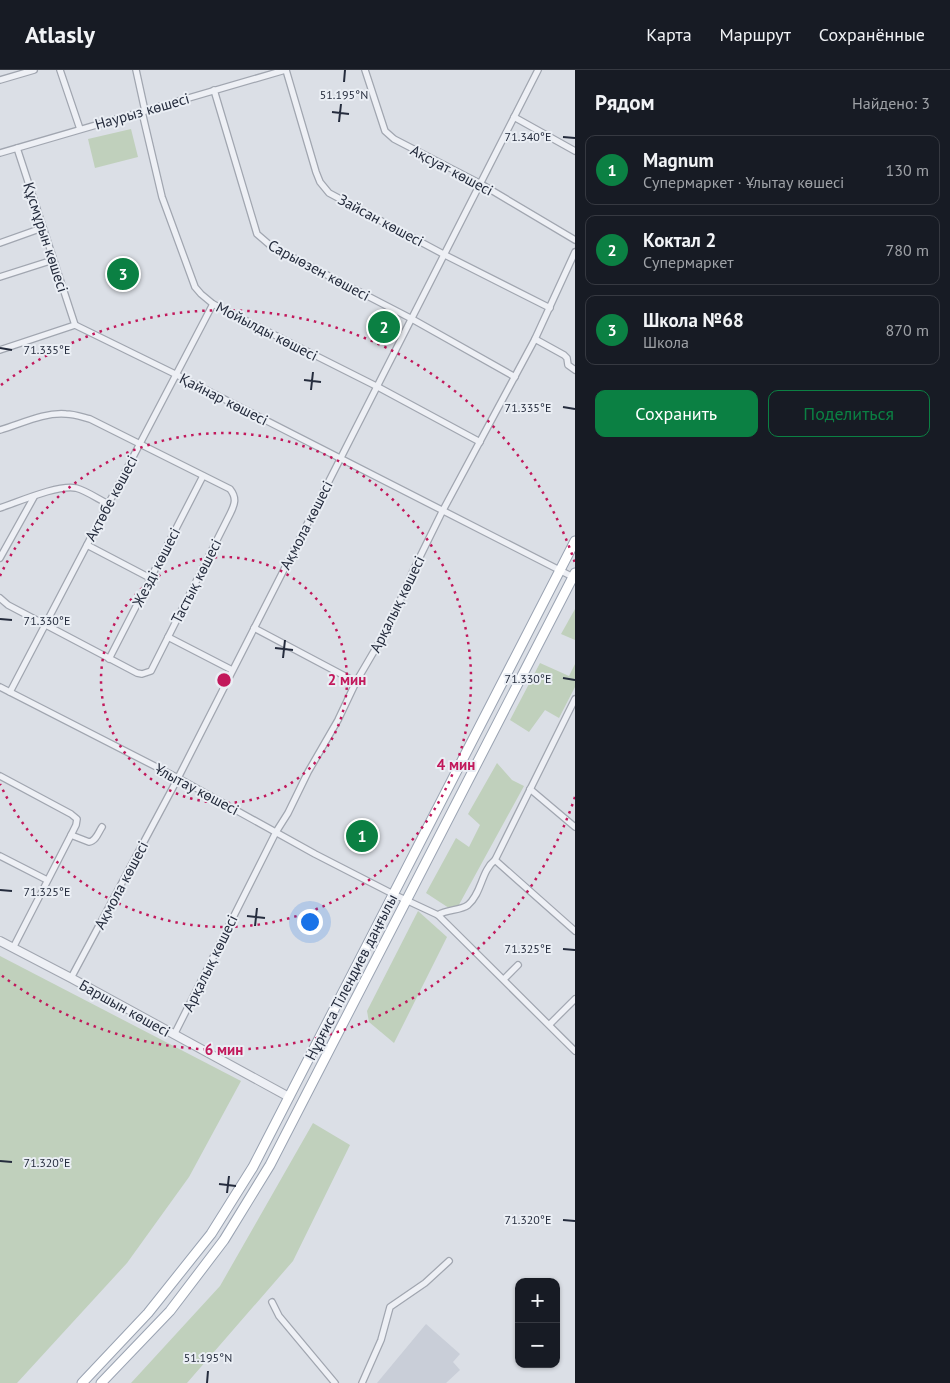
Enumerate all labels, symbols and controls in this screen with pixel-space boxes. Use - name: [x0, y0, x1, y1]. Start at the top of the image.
- text: Atlasly: [25, 19, 95, 50]
- text: Карта: [646, 23, 692, 46]
- text: Маршрут: [720, 23, 791, 46]
- text: Сохранённые: [819, 23, 925, 46]
- text: 51.195°N: [320, 87, 368, 102]
- street label: Наурыз көшесі: [93, 88, 191, 134]
- text: Рядом: [595, 89, 654, 116]
- text: Найдено: 3: [852, 93, 930, 113]
- text: 71.340°E: [505, 129, 551, 144]
- street label: Ақсуат көшесі: [407, 140, 497, 200]
- text: Magnum: [643, 148, 714, 172]
- text: 1: [607, 160, 617, 180]
- text: 130 m: [886, 160, 929, 180]
- text: Супермаркет · Ұлытау көшесі: [643, 172, 844, 192]
- street label: Құсмұрын көшесі: [19, 180, 73, 294]
- street label: Зайсан көшесі: [335, 189, 427, 251]
- text: Коктал 2: [643, 228, 716, 252]
- street label: Сарыөзен көшесі: [265, 235, 373, 305]
- text: 2: [607, 240, 617, 260]
- text: 780 m: [886, 240, 929, 260]
- text: Супермаркет: [643, 252, 734, 272]
- pin: 3: [107, 255, 139, 293]
- street label: Мойылды көшесі: [213, 297, 321, 365]
- pin: 2: [368, 308, 400, 346]
- text: Школа №68: [643, 308, 744, 332]
- text: 3: [607, 320, 617, 340]
- text: 870 m: [886, 320, 929, 340]
- text: Школа: [643, 332, 689, 352]
- text: 71.335°E: [24, 342, 70, 357]
- street label: Қайнар көшесі: [177, 369, 271, 429]
- button: Сохранить: [595, 390, 758, 437]
- button: Поделиться: [768, 390, 930, 437]
- text: 71.335°E: [505, 400, 551, 415]
- street label: Ақтөбе көшесі: [81, 452, 141, 544]
- street label: Ақмола көшесі: [275, 477, 337, 573]
- street label: Жезді көшесі: [127, 524, 184, 611]
- street label: Тастық көшесі: [167, 536, 225, 626]
- street label: Арқалық көшесі: [365, 553, 429, 655]
- text: 71.330°E: [24, 613, 70, 628]
- text: 2 мин: [328, 670, 366, 689]
- centre of rings: [215, 671, 233, 689]
- text: 71.330°E: [505, 671, 551, 686]
- text: 4 мин: [437, 755, 475, 774]
- street label: Ұлытау көшесі: [152, 759, 242, 819]
- pin: 1: [346, 817, 378, 855]
- street label: Ақмола көшесі: [90, 838, 152, 932]
- text: 71.325°E: [24, 884, 70, 899]
- street label: Нұрғиса Тілендиев даңғылы: [301, 891, 401, 1063]
- your location: [297, 909, 323, 935]
- street label: Арқалық көшесі: [178, 912, 242, 1014]
- text: 71.325°E: [505, 941, 551, 956]
- street label: Баршын көшесі: [76, 975, 174, 1041]
- text: 6 мин: [205, 1040, 243, 1059]
- text: 71.320°E: [24, 1155, 70, 1170]
- text: 71.320°E: [505, 1212, 551, 1227]
- map controls: [515, 1278, 560, 1368]
- button: +: [515, 1278, 560, 1323]
- button: −: [515, 1323, 560, 1368]
- text: 51.195°N: [184, 1350, 232, 1365]

